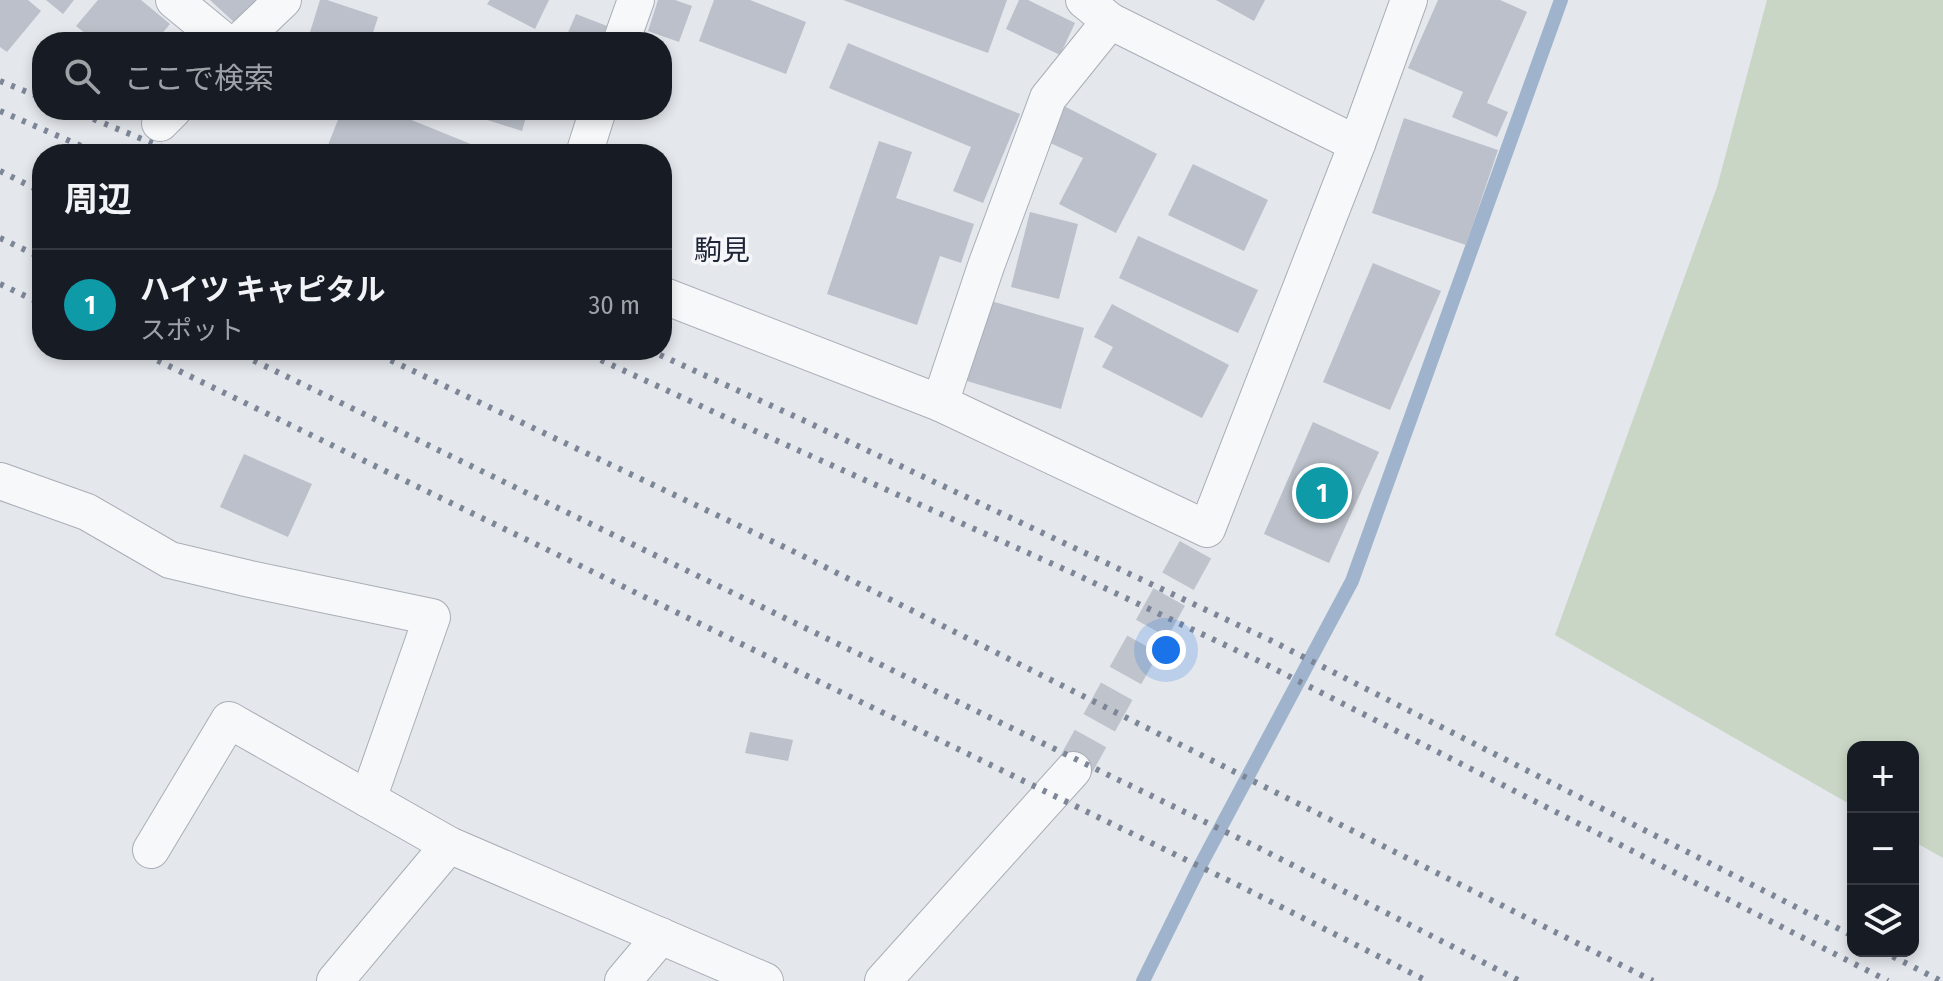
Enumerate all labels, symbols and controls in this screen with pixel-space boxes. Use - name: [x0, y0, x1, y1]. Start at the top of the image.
- search box: [32, 32, 672, 120]
- icon: search: [60, 54, 104, 98]
- text: ここで検索: [124, 61, 274, 97]
- text: 周辺: [64, 179, 132, 220]
- district label: 駒見: [694, 234, 750, 267]
- text: ハイツ キャピタル: [140, 272, 386, 308]
- text: 1: [85, 290, 96, 321]
- text: 30 m: [589, 290, 640, 321]
- text: スポット: [140, 315, 244, 346]
- pin: 1: [1296, 463, 1348, 523]
- your location: [1146, 630, 1186, 670]
- map controls: [1847, 741, 1919, 957]
- button: +: [1847, 741, 1919, 813]
- button: −: [1847, 813, 1919, 885]
- button: layers: [1847, 885, 1919, 957]

